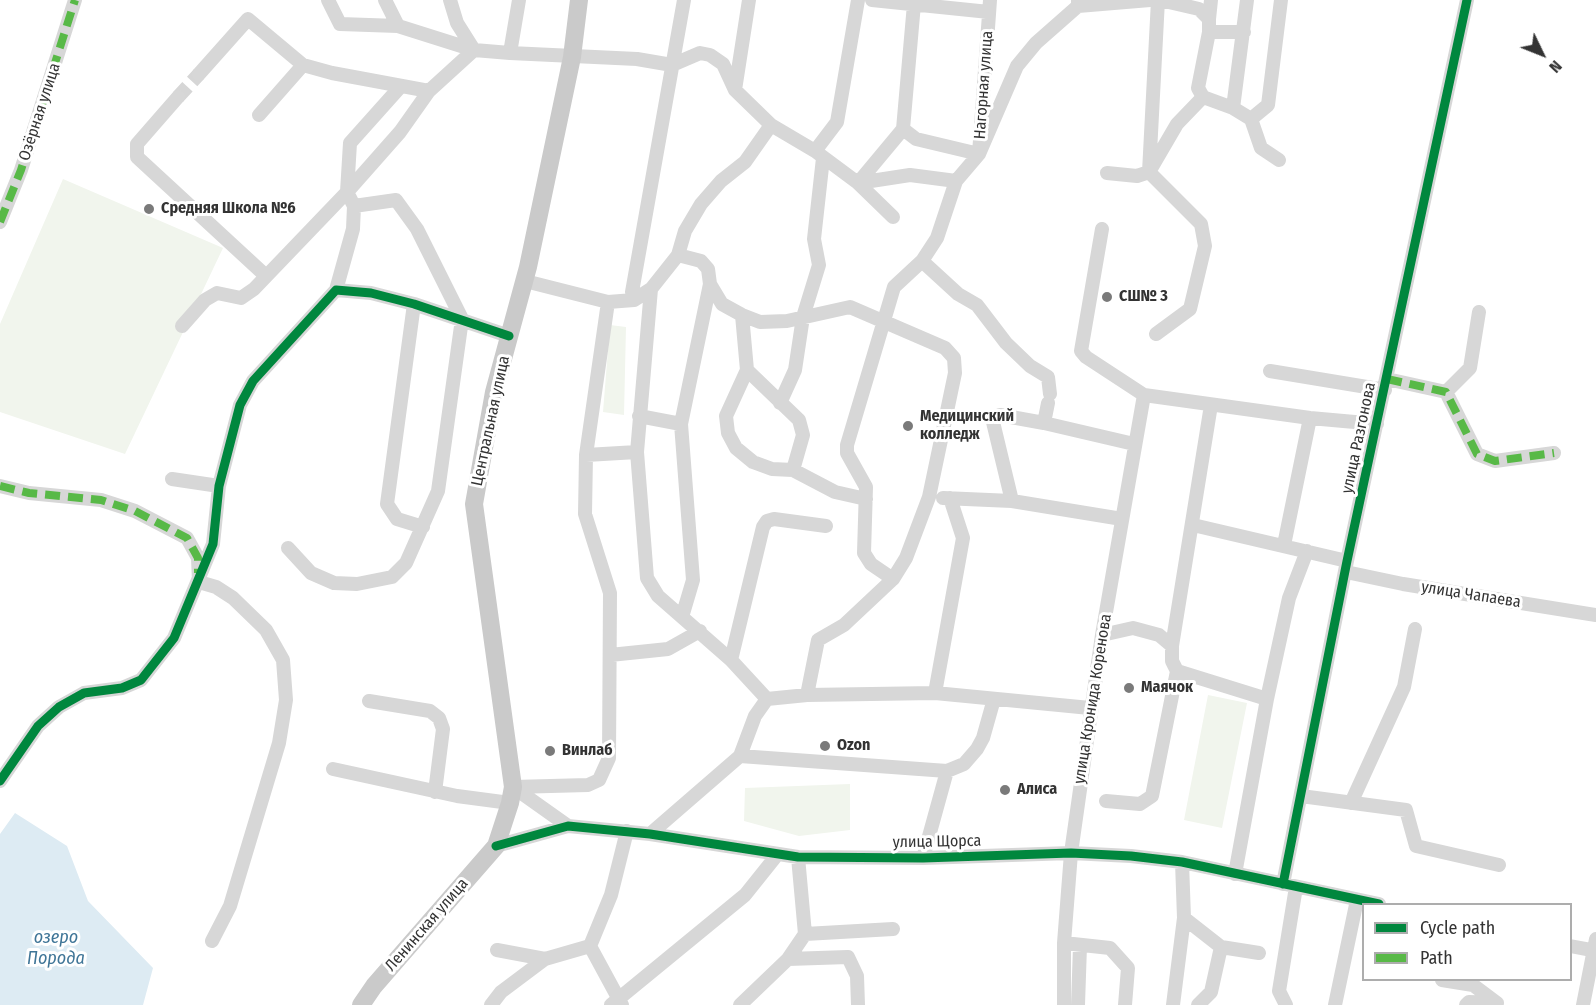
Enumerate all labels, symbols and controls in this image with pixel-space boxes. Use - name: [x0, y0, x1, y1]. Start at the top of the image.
- north arrow: [1512, 24, 1572, 84]
- street label: Нагорная улица: [971, 30, 997, 140]
- text: N: [1545, 57, 1566, 77]
- street label: Озёрная улица: [15, 61, 65, 163]
- place label: Средняя Школа №6: [161, 199, 296, 219]
- marker: Средняя Школа №6: [142, 202, 156, 216]
- place label: СШ№ 3: [1119, 287, 1168, 307]
- marker: СШ№ 3: [1100, 290, 1114, 304]
- street label: Центральная улица: [468, 354, 514, 488]
- street label: улица Разгонова: [1338, 381, 1380, 495]
- place label: Медицинский колледж: [920, 407, 1014, 445]
- marker: Медицинский колледж: [901, 419, 915, 433]
- street label: улица Чапаева: [1420, 578, 1522, 612]
- street label: улица Кронида Коренова: [1070, 613, 1116, 785]
- place label: Маячок: [1141, 678, 1193, 698]
- marker: Маячок: [1122, 681, 1136, 695]
- place label: Ozon: [837, 736, 870, 756]
- marker: Ozon: [818, 739, 832, 753]
- place label: Винлаб: [562, 741, 613, 761]
- marker: Винлаб: [543, 744, 557, 758]
- place label: Алиса: [1017, 780, 1057, 800]
- marker: Алиса: [998, 783, 1012, 797]
- street label: улица Щорса: [893, 832, 981, 852]
- street label: Ленинская улица: [381, 875, 473, 975]
- legend: [1362, 903, 1572, 981]
- text: Cycle path: [1420, 917, 1495, 939]
- water label: озеро Порода: [27, 927, 85, 970]
- text: Path: [1420, 947, 1453, 969]

